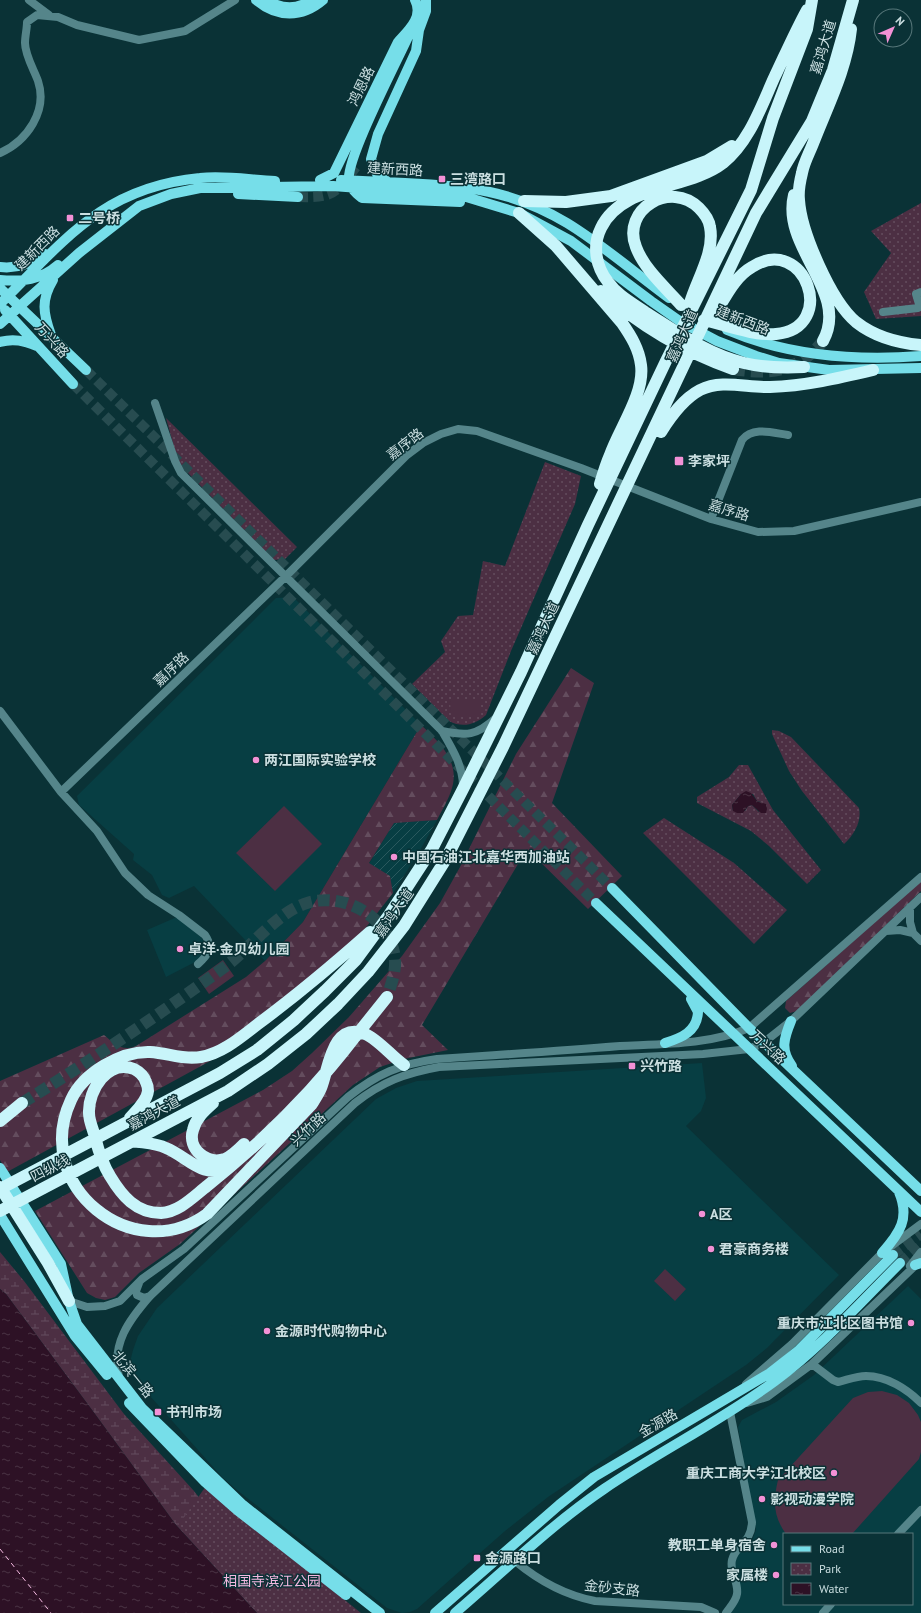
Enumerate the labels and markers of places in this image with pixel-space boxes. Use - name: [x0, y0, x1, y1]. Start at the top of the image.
- place label: 三湾路口: [450, 170, 506, 188]
- marker: 三湾路口: [437, 174, 447, 184]
- place label: 二号桥: [78, 209, 120, 227]
- marker: 二号桥: [65, 213, 75, 223]
- place label: 李家坪: [688, 452, 730, 470]
- marker: 李家坪: [673, 455, 685, 467]
- place label: 两江国际实验学校: [264, 751, 376, 769]
- marker: 两江国际实验学校: [251, 755, 261, 765]
- place label: 中国石油江北嘉华西加油站: [402, 848, 570, 866]
- marker: 中国石油江北嘉华西加油站: [389, 852, 399, 862]
- place label: 卓洋·金贝幼儿园: [188, 940, 290, 958]
- marker: 卓洋·金贝幼儿园: [175, 944, 185, 954]
- place label: 兴竹路: [640, 1057, 682, 1075]
- marker: 兴竹路: [627, 1061, 637, 1071]
- place label: A区: [710, 1205, 732, 1223]
- marker: A区: [697, 1209, 707, 1219]
- place label: 君豪商务楼: [719, 1240, 789, 1258]
- marker: 君豪商务楼: [706, 1244, 716, 1254]
- place label: 重庆市江北区图书馆: [777, 1314, 903, 1332]
- marker: 重庆市江北区图书馆: [906, 1318, 916, 1328]
- place label: 金源时代购物中心: [275, 1322, 387, 1340]
- marker: 金源时代购物中心: [262, 1326, 272, 1336]
- place label: 书刊市场: [166, 1403, 222, 1421]
- marker: 书刊市场: [153, 1407, 163, 1417]
- place label: 重庆工商大学江北校区: [686, 1464, 826, 1482]
- marker: 重庆工商大学江北校区: [829, 1468, 839, 1478]
- place label: 影视动漫学院: [770, 1490, 854, 1508]
- marker: 影视动漫学院: [757, 1494, 767, 1504]
- place label: 教职工单身宿舍: [668, 1536, 766, 1554]
- marker: 教职工单身宿舍: [769, 1540, 779, 1550]
- place label: 金源路口: [485, 1549, 541, 1567]
- marker: 金源路口: [472, 1553, 482, 1563]
- place label: 家属楼: [726, 1566, 768, 1584]
- marker: 家属楼: [771, 1570, 781, 1580]

